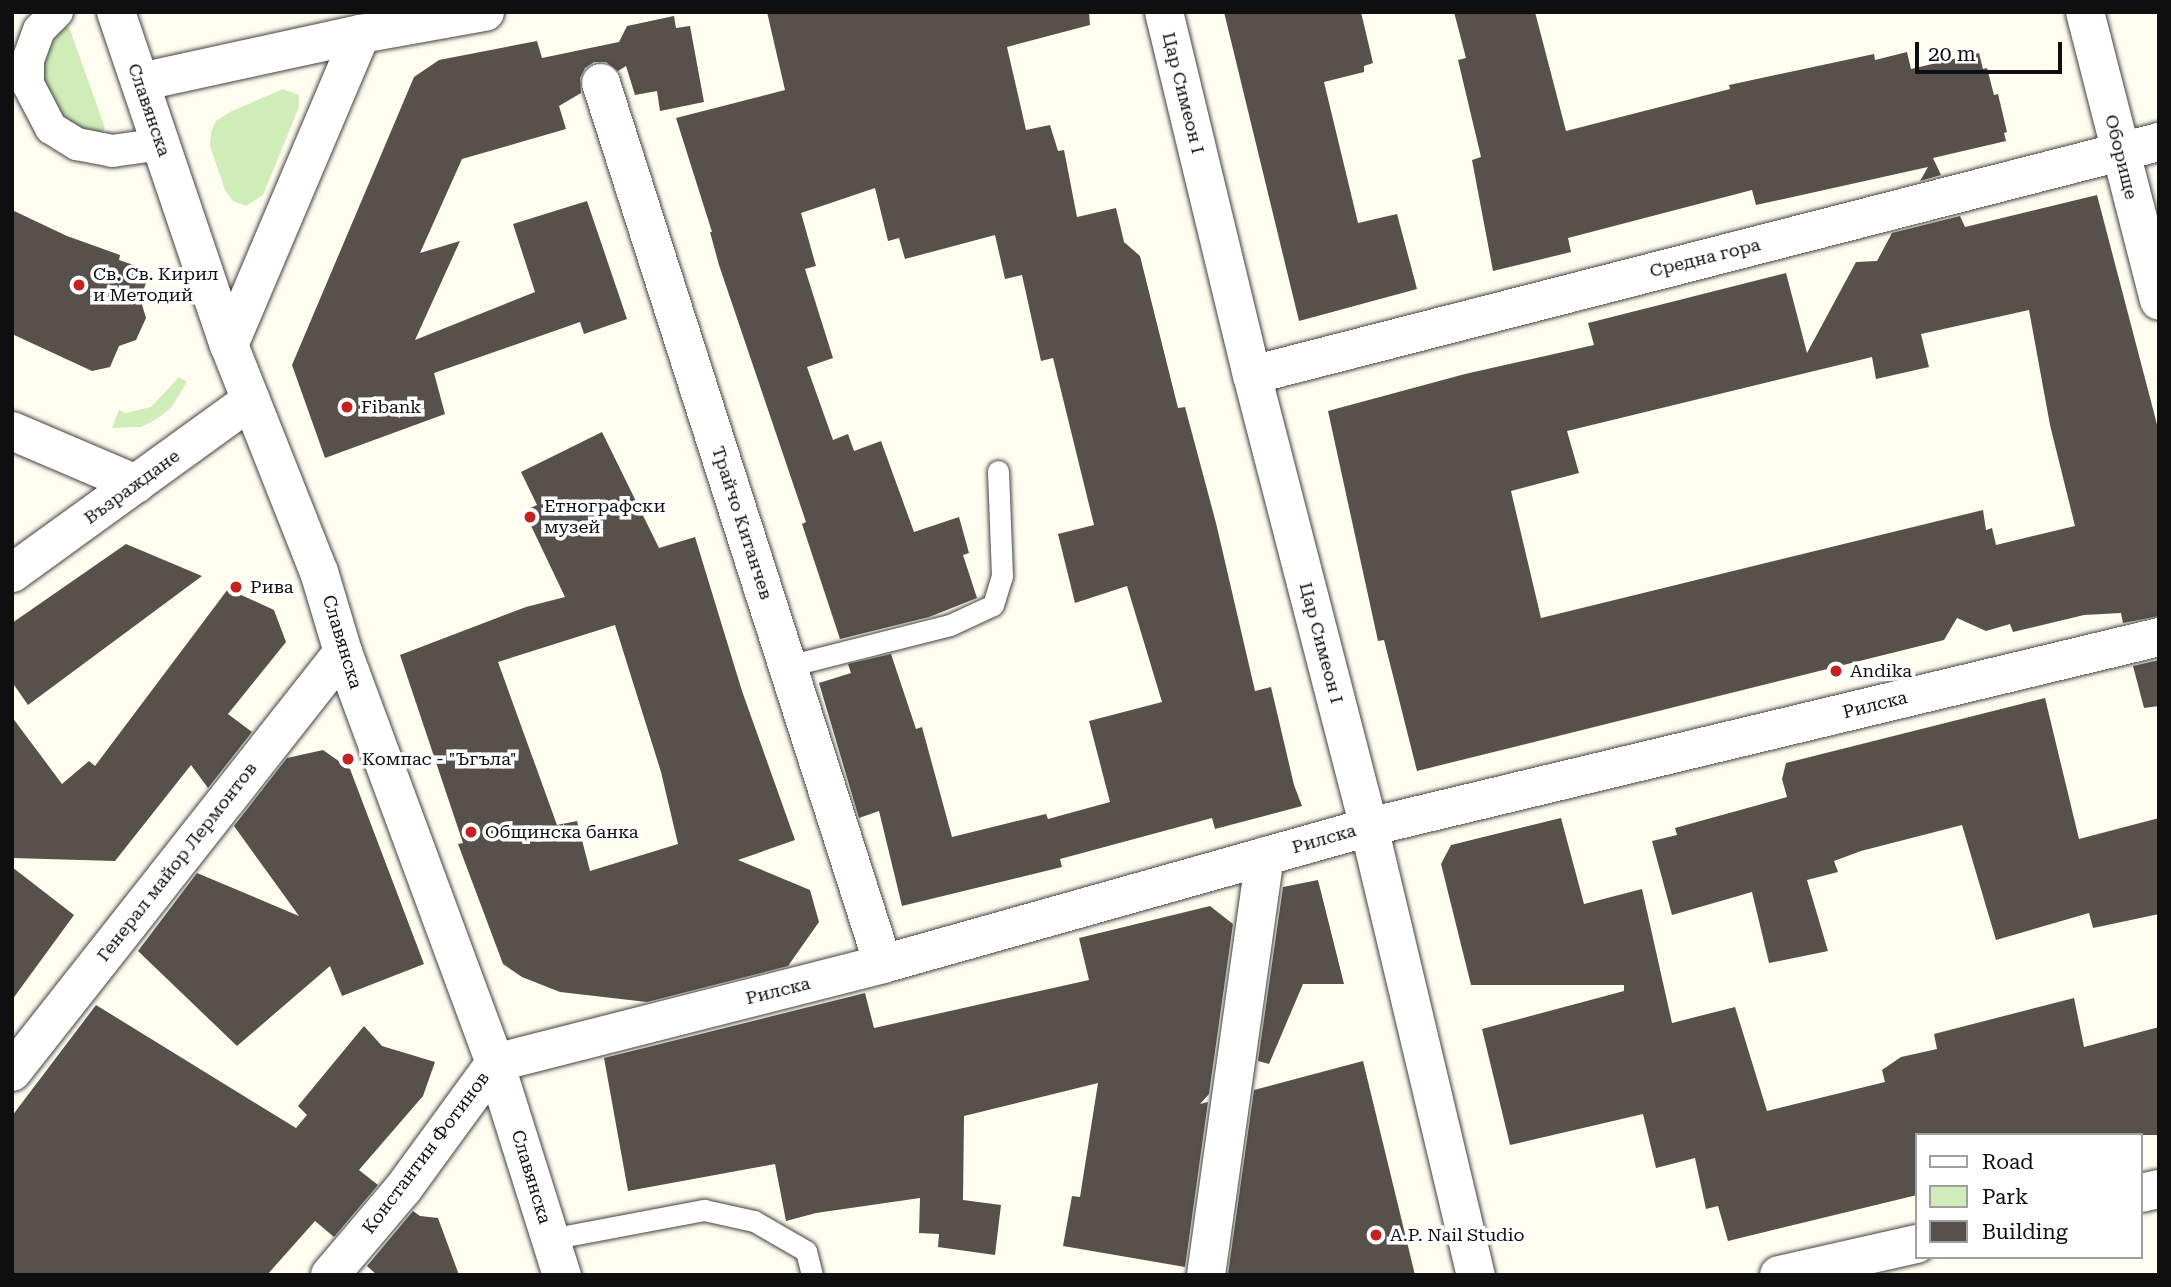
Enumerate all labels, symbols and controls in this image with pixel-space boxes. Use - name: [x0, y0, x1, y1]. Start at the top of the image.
- scale bar: [1919, 28, 2066, 72]
- street label: Цар Симеон I: [1157, 30, 1209, 156]
- text: 20 m: [1928, 42, 1976, 66]
- street label: Славянска: [123, 61, 175, 159]
- street label: Оборище: [2100, 112, 2142, 202]
- street label: Средна гора: [1647, 234, 1763, 282]
- place label: Св. Св. Кирил и Методий: [93, 264, 219, 306]
- marker: Св. Св. Кирил и Методий: [71, 277, 87, 293]
- place label: Fibank: [361, 396, 421, 418]
- marker: Fibank: [339, 399, 355, 415]
- street label: Трайчо Китанчев: [707, 444, 777, 602]
- street label: Възраждане: [80, 445, 184, 529]
- place label: Етнографски музей: [544, 496, 666, 538]
- marker: Етнографски музей: [522, 509, 538, 525]
- place label: Рива: [250, 576, 294, 598]
- marker: Рива: [228, 579, 244, 595]
- street label: Цар Симеон I: [1294, 580, 1348, 706]
- street label: Славянска: [317, 592, 367, 692]
- place label: Andika: [1850, 660, 1912, 682]
- marker: Andika: [1828, 663, 1844, 679]
- street label: Рилска: [1840, 687, 1910, 723]
- place label: Компас - "Ъгъла": [362, 748, 517, 770]
- marker: Компас - "Ъгъла": [340, 751, 356, 767]
- street label: Генерал майор Лермонтов: [92, 758, 262, 966]
- street label: Рилска: [1289, 820, 1359, 858]
- place label: Общинска банка: [485, 821, 639, 843]
- marker: Общинска банка: [463, 824, 479, 840]
- street label: Рилска: [743, 973, 813, 1009]
- street label: Константин Фотинов: [358, 1068, 494, 1238]
- street label: Славянска: [506, 1127, 556, 1227]
- legend: [1916, 1133, 2143, 1259]
- text: Road: [1982, 1150, 2034, 1174]
- text: Park: [1982, 1185, 2028, 1209]
- text: Building: [1982, 1220, 2068, 1244]
- place label: A.P. Nail Studio: [1390, 1224, 1524, 1246]
- marker: A.P. Nail Studio: [1368, 1227, 1384, 1243]

